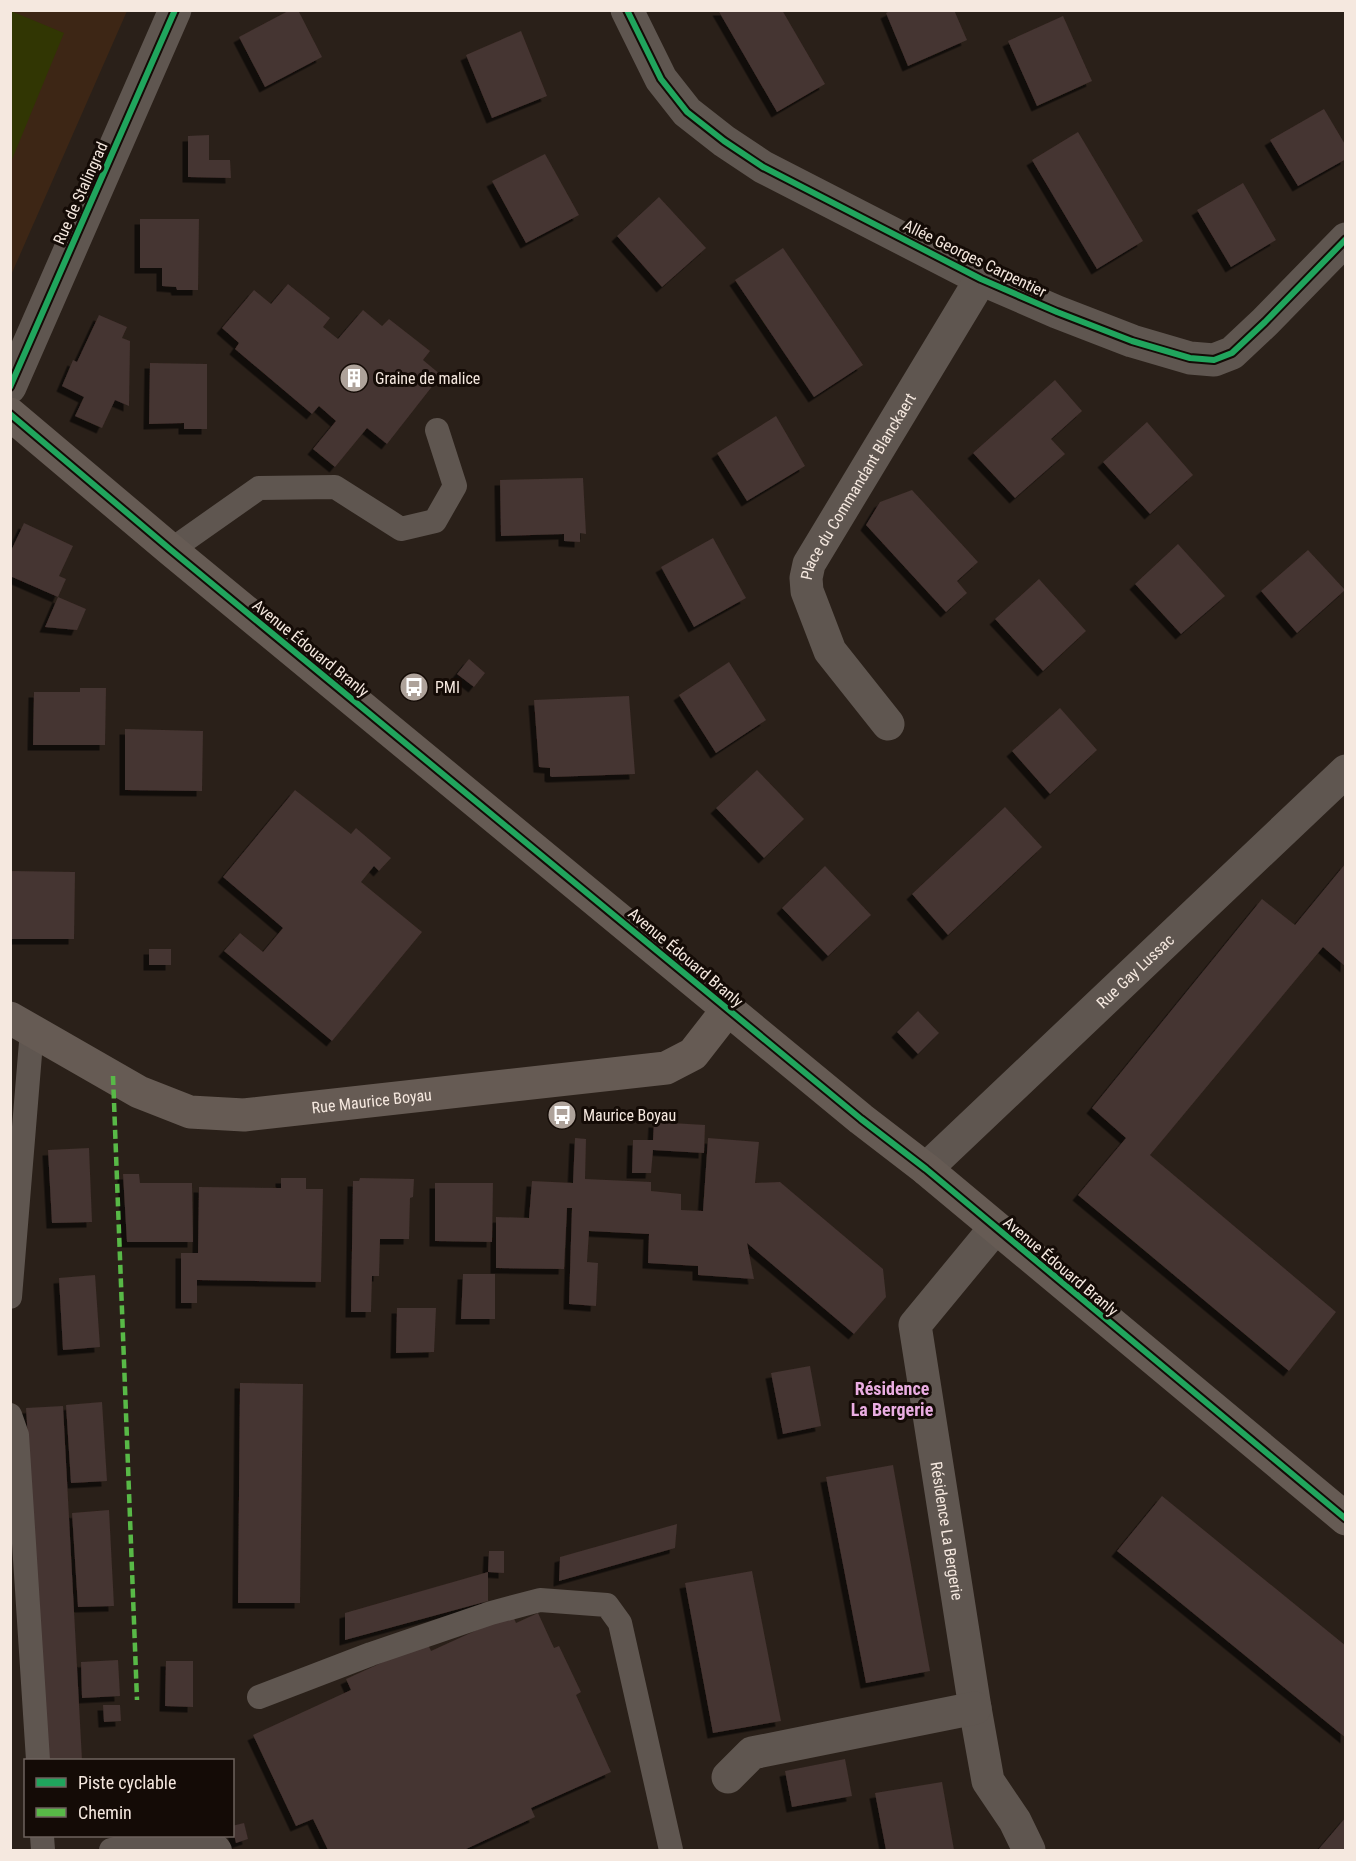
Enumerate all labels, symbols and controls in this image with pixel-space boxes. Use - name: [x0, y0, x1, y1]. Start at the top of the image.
- street label: Rue de Stalingrad: [49, 139, 112, 247]
- street label: Allée Georges Carpentier: [900, 216, 1050, 301]
- building icon: Graine de malice: [338, 362, 370, 394]
- place label: Graine de malice: [375, 369, 480, 388]
- street label: Place du Commandant Blanckaert: [797, 389, 920, 582]
- street label: Avenue Édouard Branly: [249, 596, 373, 701]
- bus stop icon: PMI: [398, 671, 430, 703]
- place label: PMI: [435, 678, 460, 697]
- street label: Avenue Édouard Branly: [624, 904, 747, 1011]
- street label: Rue Gay Lussac: [1093, 930, 1178, 1012]
- street label: Rue Maurice Boyau: [311, 1085, 433, 1117]
- bus stop icon: Maurice Boyau: [546, 1099, 578, 1131]
- place label: Maurice Boyau: [583, 1106, 676, 1125]
- street label: Avenue Édouard Branly: [999, 1213, 1122, 1320]
- district label: Résidence La Bergerie: [851, 1378, 934, 1420]
- street label: Résidence La Bergerie: [927, 1460, 967, 1601]
- legend: [24, 1759, 234, 1837]
- text: Piste cyclable: [78, 1772, 176, 1793]
- text: Chemin: [78, 1802, 132, 1823]

